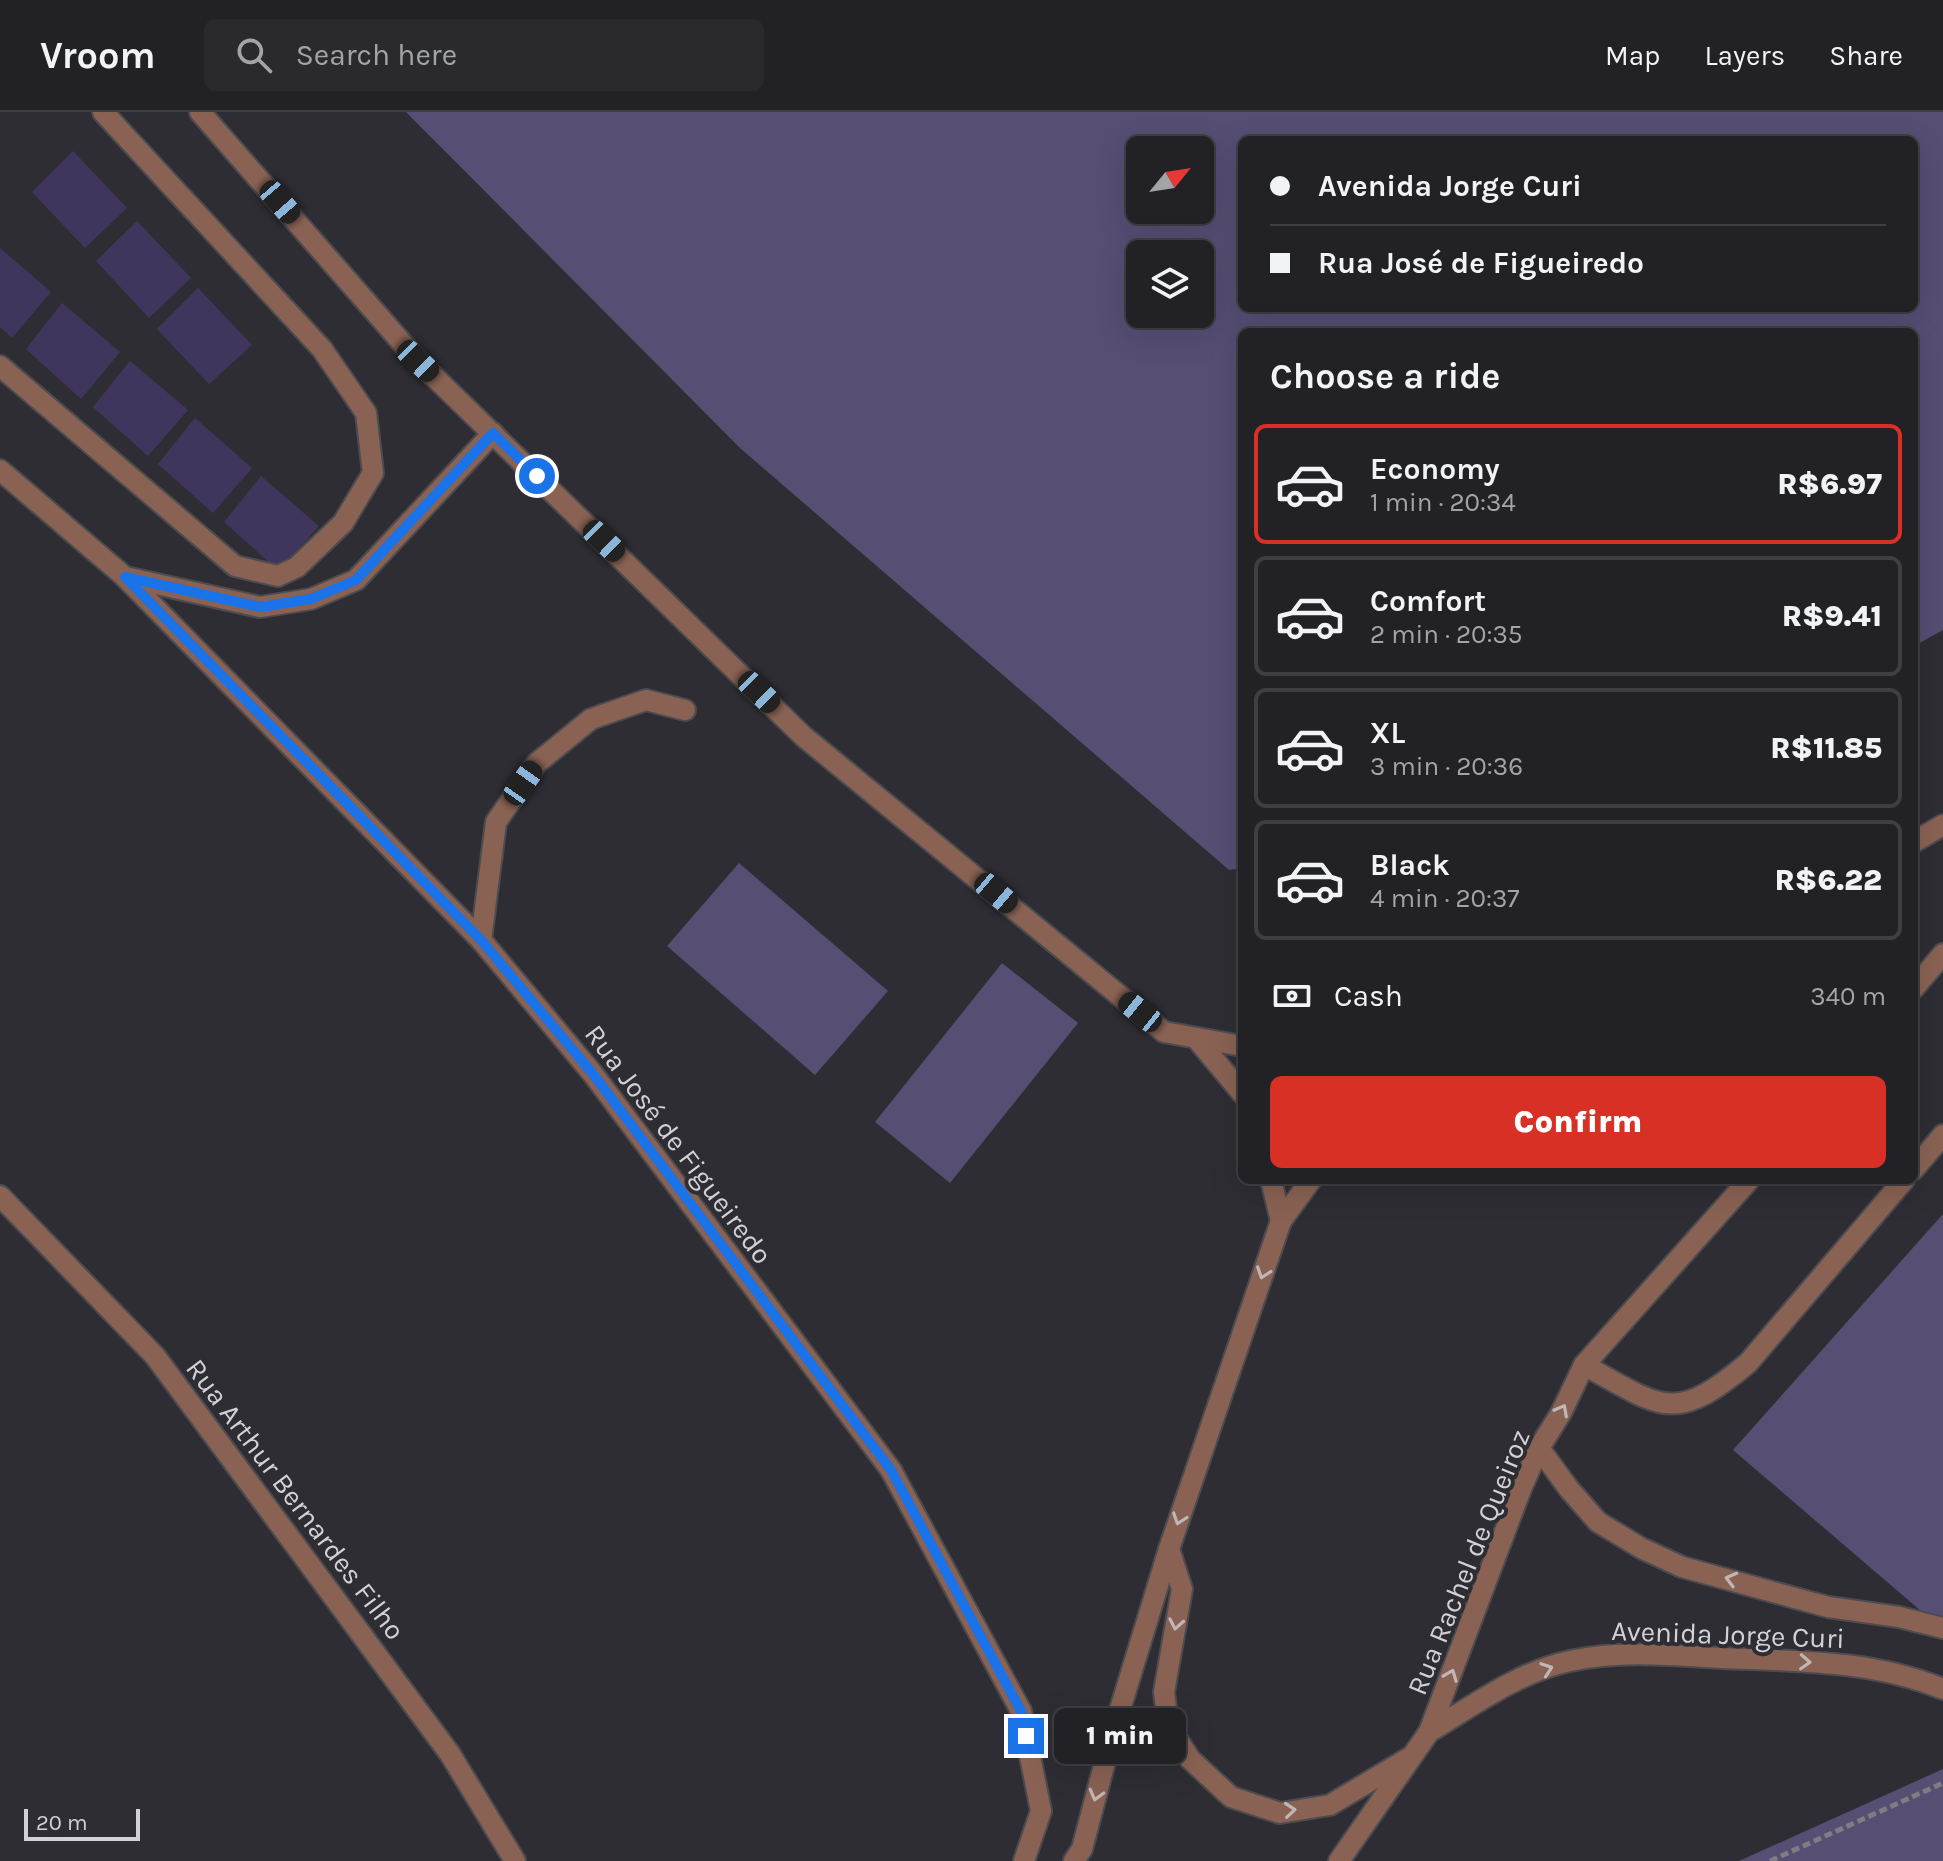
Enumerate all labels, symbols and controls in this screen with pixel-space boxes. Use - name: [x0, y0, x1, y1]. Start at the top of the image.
- search box: [204, 19, 764, 91]
- text: Vroom: [40, 33, 156, 78]
- icon: search: [232, 33, 276, 77]
- text: Search here: [296, 37, 457, 73]
- text: Map: [1605, 39, 1660, 72]
- text: Layers: [1704, 39, 1785, 72]
- text: Share: [1829, 39, 1903, 72]
- north arrow: [1126, 136, 1214, 224]
- map controls: [1126, 136, 1214, 328]
- text: Avenida Jorge Curi: [1318, 168, 1582, 204]
- car: [255, 176, 305, 228]
- button: layers: [1126, 240, 1214, 328]
- text: Rua José de Figueiredo: [1318, 245, 1644, 281]
- car: [392, 336, 444, 386]
- text: Choose a ride: [1270, 355, 1500, 397]
- icon: car: [1274, 448, 1346, 520]
- text: Economy: [1370, 451, 1500, 487]
- route start: [519, 458, 555, 494]
- text: R$6.97: [1777, 466, 1882, 502]
- text: 1 min · 20:34: [1370, 487, 1516, 518]
- car: [578, 516, 630, 566]
- icon: car: [1274, 580, 1346, 652]
- text: Comfort: [1370, 583, 1486, 619]
- text: R$9.41: [1782, 598, 1882, 634]
- text: 2 min · 20:35: [1370, 619, 1523, 650]
- car: [733, 667, 785, 717]
- icon: car: [1274, 712, 1346, 784]
- text: XL: [1370, 715, 1405, 751]
- text: R$11.85: [1770, 730, 1882, 766]
- text: 3 min · 20:36: [1370, 751, 1523, 782]
- car: [499, 756, 547, 810]
- icon: car: [1274, 844, 1346, 916]
- text: Black: [1370, 847, 1450, 883]
- text: R$6.22: [1774, 862, 1882, 898]
- car: [970, 868, 1022, 918]
- text: 4 min · 20:37: [1370, 883, 1520, 914]
- icon: cash: [1270, 974, 1314, 1018]
- text: Cash: [1334, 978, 1403, 1014]
- text: 340 m: [1810, 981, 1886, 1012]
- car: [1114, 988, 1166, 1036]
- street label: Rua José de Figueiredo: [578, 1018, 779, 1270]
- button: Confirm: [1270, 1076, 1886, 1168]
- one-way arrow: [1257, 1266, 1273, 1280]
- street label: Rua Arthur Bernardes Filho: [179, 1352, 412, 1646]
- one-way arrow: [1552, 1404, 1567, 1419]
- street label: Rua Rachel de Queiroz: [1400, 1425, 1537, 1700]
- one-way arrow: [1172, 1512, 1188, 1526]
- one-way arrow: [1724, 1572, 1738, 1589]
- street label: Avenida Jorge Curi: [1611, 1614, 1845, 1655]
- one-way arrow: [1168, 1617, 1185, 1631]
- one-way arrow: [1799, 1653, 1812, 1670]
- one-way arrow: [1539, 1662, 1553, 1678]
- one-way arrow: [1441, 1669, 1458, 1683]
- callout: 1 min: [1054, 1708, 1186, 1764]
- route end: [1008, 1718, 1044, 1754]
- text: 1 min: [1086, 1720, 1154, 1751]
- one-way arrow: [1089, 1788, 1106, 1802]
- one-way arrow: [1284, 1802, 1297, 1819]
- scale bar: [24, 1805, 140, 1841]
- text: 20 m: [36, 1810, 88, 1836]

